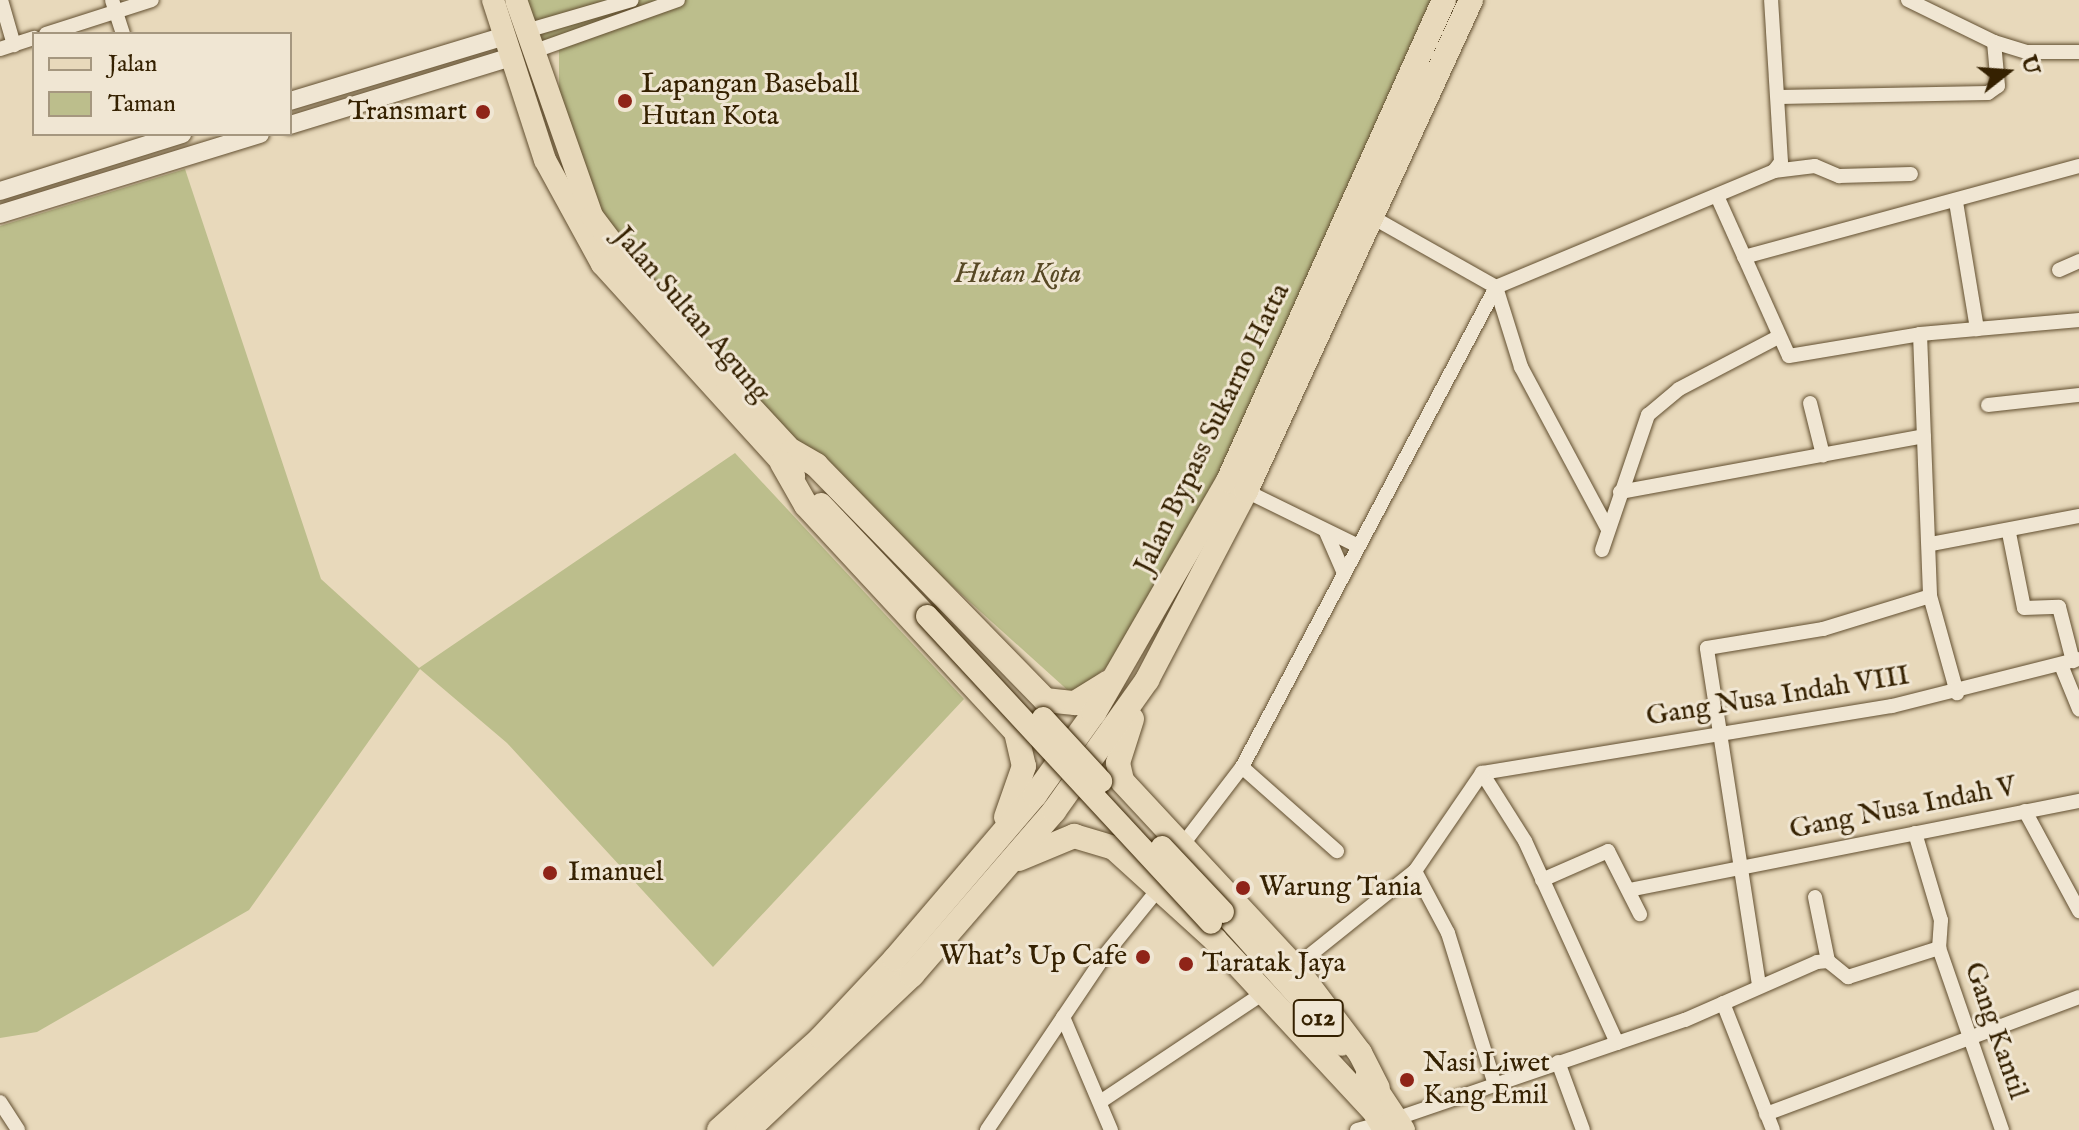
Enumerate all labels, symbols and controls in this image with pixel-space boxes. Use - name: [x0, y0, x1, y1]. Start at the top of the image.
- legend: [32, 32, 292, 136]
- north arrow: [1967, 32, 2047, 112]
- text: Jalan: [108, 49, 157, 80]
- text: U: [2014, 52, 2046, 78]
- place label: Lapangan Baseball Hutan Kota: [641, 68, 859, 134]
- text: Taman: [108, 89, 176, 120]
- marker: Lapangan Baseball Hutan Kota: [616, 92, 634, 110]
- place label: Transmart: [348, 95, 467, 129]
- marker: Transmart: [474, 103, 492, 121]
- street label: Jalan Sultan Agung: [606, 220, 776, 410]
- park label: Hutan Kota: [955, 258, 1081, 292]
- street label: Jalan Bypass Sukarno Hatta: [1128, 278, 1298, 580]
- street label: Gang Nusa Indah VIII: [1644, 660, 1912, 734]
- street label: Gang Nusa Indah V: [1787, 771, 2019, 847]
- place label: Imanuel: [568, 856, 664, 890]
- marker: Imanuel: [539, 862, 561, 884]
- place label: Warung Tania: [1259, 871, 1422, 905]
- marker: Warung Tania: [1234, 879, 1252, 897]
- place label: What's Up Cafe: [940, 940, 1127, 974]
- place label: Taratak Jaya: [1202, 947, 1346, 981]
- marker: What's Up Cafe: [1134, 948, 1152, 966]
- marker: Taratak Jaya: [1177, 955, 1195, 973]
- street label: Gang Kantil: [1956, 958, 2034, 1104]
- road number: 012: [1292, 996, 1344, 1040]
- place label: Nasi Liwet Kang Emil: [1423, 1047, 1550, 1113]
- marker: Nasi Liwet Kang Emil: [1398, 1071, 1416, 1089]

